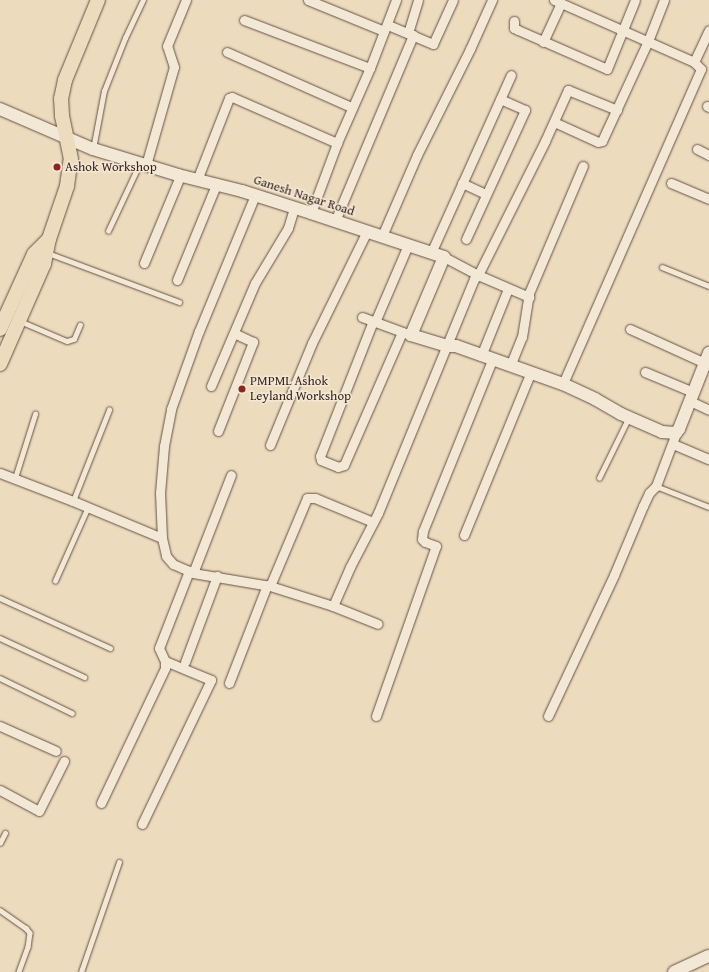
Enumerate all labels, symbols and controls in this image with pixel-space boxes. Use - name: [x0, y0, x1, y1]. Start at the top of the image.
- place label: Ashok Workshop: [65, 159, 157, 175]
- marker: Ashok Workshop: [52, 162, 62, 172]
- street label: Ganesh Nagar Road: [252, 172, 356, 220]
- place label: PMPML Ashok Leyland Workshop: [250, 374, 351, 405]
- marker: PMPML Ashok Leyland Workshop: [237, 384, 247, 394]

